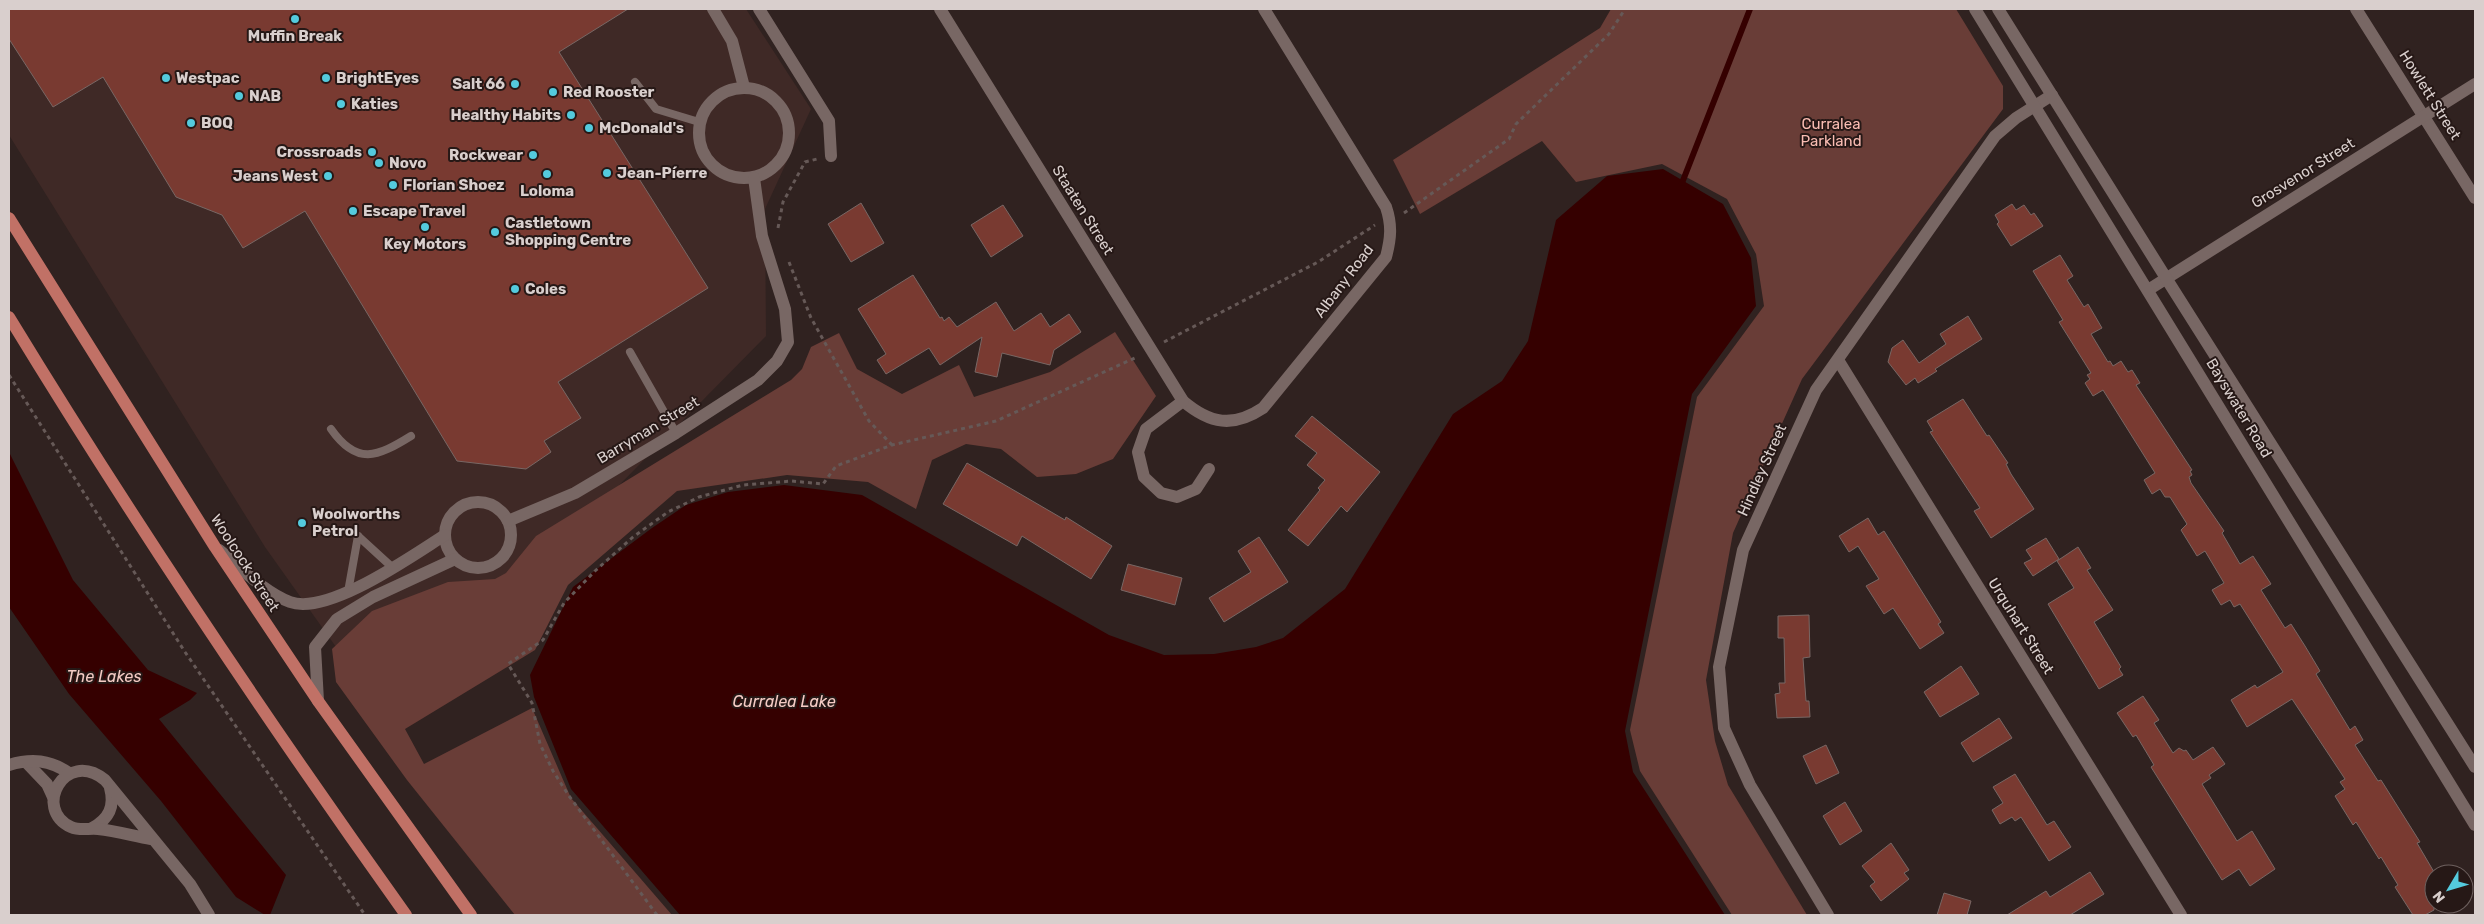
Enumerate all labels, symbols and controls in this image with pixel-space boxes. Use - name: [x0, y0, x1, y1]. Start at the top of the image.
- marker: Muffin Break: [289, 13, 301, 25]
- place label: Muffin Break: [248, 27, 342, 45]
- street label: Howlett Street: [2395, 47, 2465, 143]
- place label: Westpac: [176, 69, 240, 87]
- place label: BrightEyes: [336, 69, 419, 87]
- marker: Westpac: [160, 72, 172, 84]
- marker: BrightEyes: [320, 72, 332, 84]
- place label: Salt 66: [452, 75, 505, 93]
- marker: Salt 66: [509, 78, 521, 90]
- place label: Red Rooster: [563, 83, 655, 101]
- marker: Red Rooster: [547, 86, 559, 98]
- place label: NAB: [249, 87, 281, 105]
- marker: NAB: [233, 90, 245, 102]
- place label: Katies: [351, 95, 398, 113]
- marker: Katies: [335, 98, 347, 110]
- place label: Healthy Habits: [450, 106, 561, 124]
- marker: Healthy Habits: [565, 109, 577, 121]
- place label: BOQ: [201, 114, 233, 132]
- park label: Curralea Parkland: [1800, 115, 1862, 150]
- marker: BOQ: [185, 117, 197, 129]
- place label: McDonald's: [599, 119, 684, 137]
- marker: McDonald's: [583, 122, 595, 134]
- street label: Grosvenor Street: [2248, 134, 2358, 212]
- place label: Crossroads: [276, 143, 362, 161]
- marker: Crossroads: [366, 146, 378, 158]
- place label: Rockwear: [449, 146, 523, 164]
- marker: Rockwear: [527, 149, 539, 161]
- place label: Novo: [389, 154, 426, 172]
- marker: Novo: [373, 157, 385, 169]
- street label: Staaten Street: [1048, 162, 1118, 258]
- place label: Jean-Píerre: [617, 164, 707, 182]
- place label: Jeans West: [233, 167, 318, 185]
- marker: Jean-Píerre: [601, 167, 613, 179]
- marker: Loloma: [541, 168, 553, 180]
- marker: Jeans West: [322, 170, 334, 182]
- place label: Florian Shoez: [403, 176, 505, 194]
- marker: Florian Shoez: [387, 179, 399, 191]
- place label: Loloma: [520, 182, 574, 200]
- place label: Escape Travel: [363, 202, 466, 220]
- marker: Escape Travel: [347, 205, 359, 217]
- place label: Castletown Shopping Centre: [505, 214, 631, 249]
- marker: Key Motors: [419, 221, 431, 233]
- marker: Castletown Shopping Centre: [489, 226, 501, 238]
- place label: Key Motors: [384, 235, 466, 253]
- street label: Albany Road: [1311, 241, 1377, 321]
- place label: Coles: [525, 280, 566, 298]
- marker: Coles: [509, 283, 521, 295]
- street label: Bayswater Road: [2202, 355, 2276, 461]
- street label: Barryman Street: [594, 392, 702, 468]
- street label: Hindley Street: [1734, 421, 1790, 519]
- place label: Woolworths Petrol: [312, 505, 400, 540]
- street label: Woolcock Street: [207, 511, 283, 615]
- marker: Woolworths Petrol: [296, 517, 308, 529]
- street label: Urquhart Street: [1984, 575, 2058, 678]
- water label: The Lakes: [67, 667, 141, 686]
- water label: Curralea Lake: [732, 692, 836, 711]
- north arrow: [2424, 864, 2474, 914]
- text: N: [2429, 887, 2449, 906]

